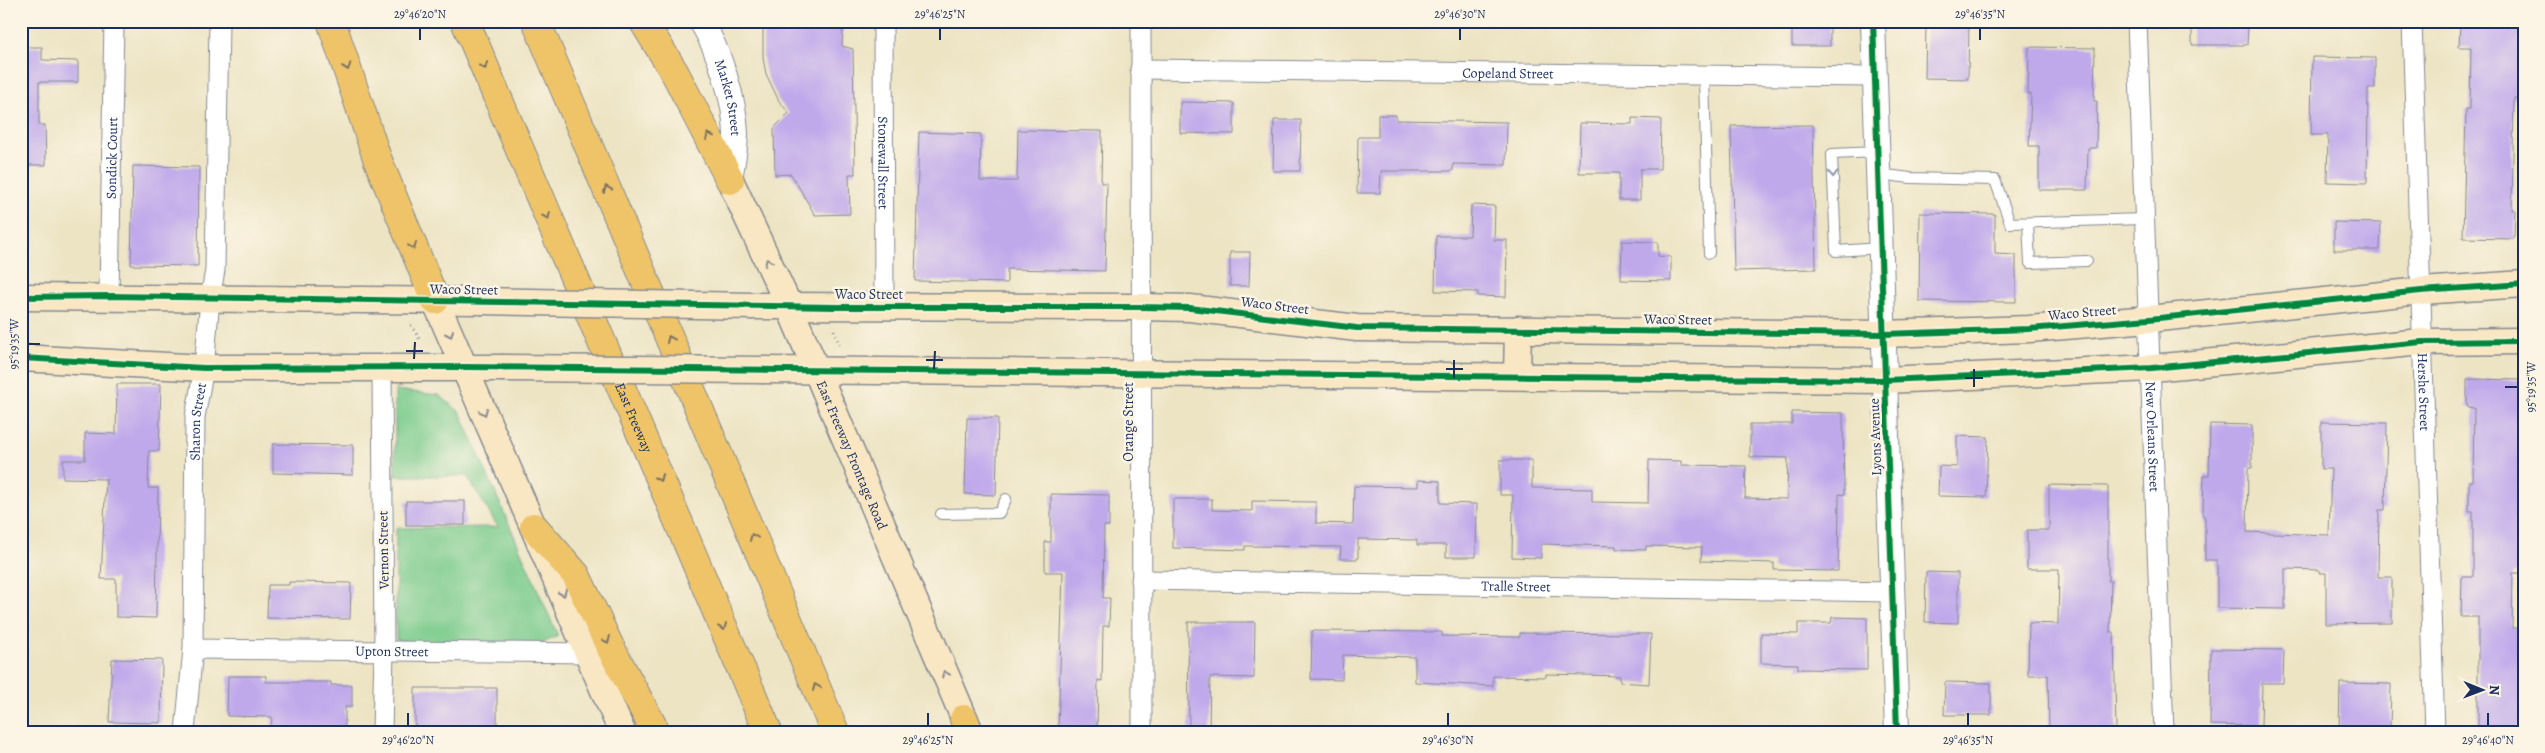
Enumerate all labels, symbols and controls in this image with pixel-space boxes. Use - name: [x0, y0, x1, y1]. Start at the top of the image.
- text: 29°46'20"N: [394, 6, 446, 22]
- text: 29°46'25"N: [915, 6, 966, 22]
- text: 29°46'30"N: [1434, 6, 1486, 22]
- text: 29°46'35"N: [1955, 6, 2005, 22]
- street label: Market Street: [710, 56, 745, 137]
- one-way arrow: [477, 61, 488, 70]
- one-way arrow: [341, 63, 351, 71]
- street label: Copeland Street: [1462, 64, 1554, 84]
- street label: Sondick Court: [102, 116, 122, 199]
- street label: Stonewall Street: [873, 116, 893, 210]
- one-way arrow: [705, 132, 715, 141]
- one-way arrow: [1827, 171, 1838, 179]
- one-way arrow: [603, 185, 613, 194]
- one-way arrow: [541, 211, 551, 220]
- one-way arrow: [407, 241, 418, 250]
- one-way arrow: [764, 258, 775, 267]
- street label: Waco Street: [429, 279, 499, 300]
- street label: Waco Street: [834, 285, 904, 304]
- street label: Waco Street: [1239, 292, 1310, 319]
- street label: Waco Street: [2046, 300, 2117, 325]
- street label: Waco Street: [1643, 309, 1713, 330]
- text: 95°19'35"W: [6, 318, 22, 369]
- one-way arrow: [444, 329, 455, 338]
- one-way arrow: [666, 335, 676, 344]
- street label: Hershe Street: [2413, 352, 2434, 432]
- text: 95°19'35"W: [2523, 361, 2539, 412]
- street label: East Freeway Frontage Road: [812, 378, 892, 533]
- street label: East Freeway: [610, 380, 657, 456]
- street label: Sharon Street: [186, 381, 211, 461]
- street label: New Orleans Street: [2141, 381, 2164, 493]
- street label: Orange Street: [1119, 382, 1138, 462]
- street label: Lyons Avenue: [1865, 398, 1886, 476]
- one-way arrow: [478, 407, 489, 416]
- one-way arrow: [653, 473, 664, 482]
- street label: Vernon Street: [373, 510, 394, 590]
- one-way arrow: [749, 533, 760, 542]
- street label: Tralle Street: [1481, 576, 1551, 597]
- one-way arrow: [557, 588, 568, 597]
- one-way arrow: [717, 622, 728, 631]
- one-way arrow: [601, 635, 611, 644]
- street label: Upton Street: [355, 642, 429, 661]
- north arrow: [2458, 666, 2508, 716]
- one-way arrow: [940, 670, 951, 679]
- one-way arrow: [812, 683, 823, 692]
- text: N: [2485, 685, 2504, 695]
- text: 29°46'20"N: [382, 732, 434, 748]
- text: 29°46'25"N: [903, 732, 954, 748]
- text: 29°46'30"N: [1422, 732, 1474, 748]
- text: 29°46'35"N: [1943, 732, 1993, 748]
- text: 29°46'40"N: [2462, 732, 2514, 748]

